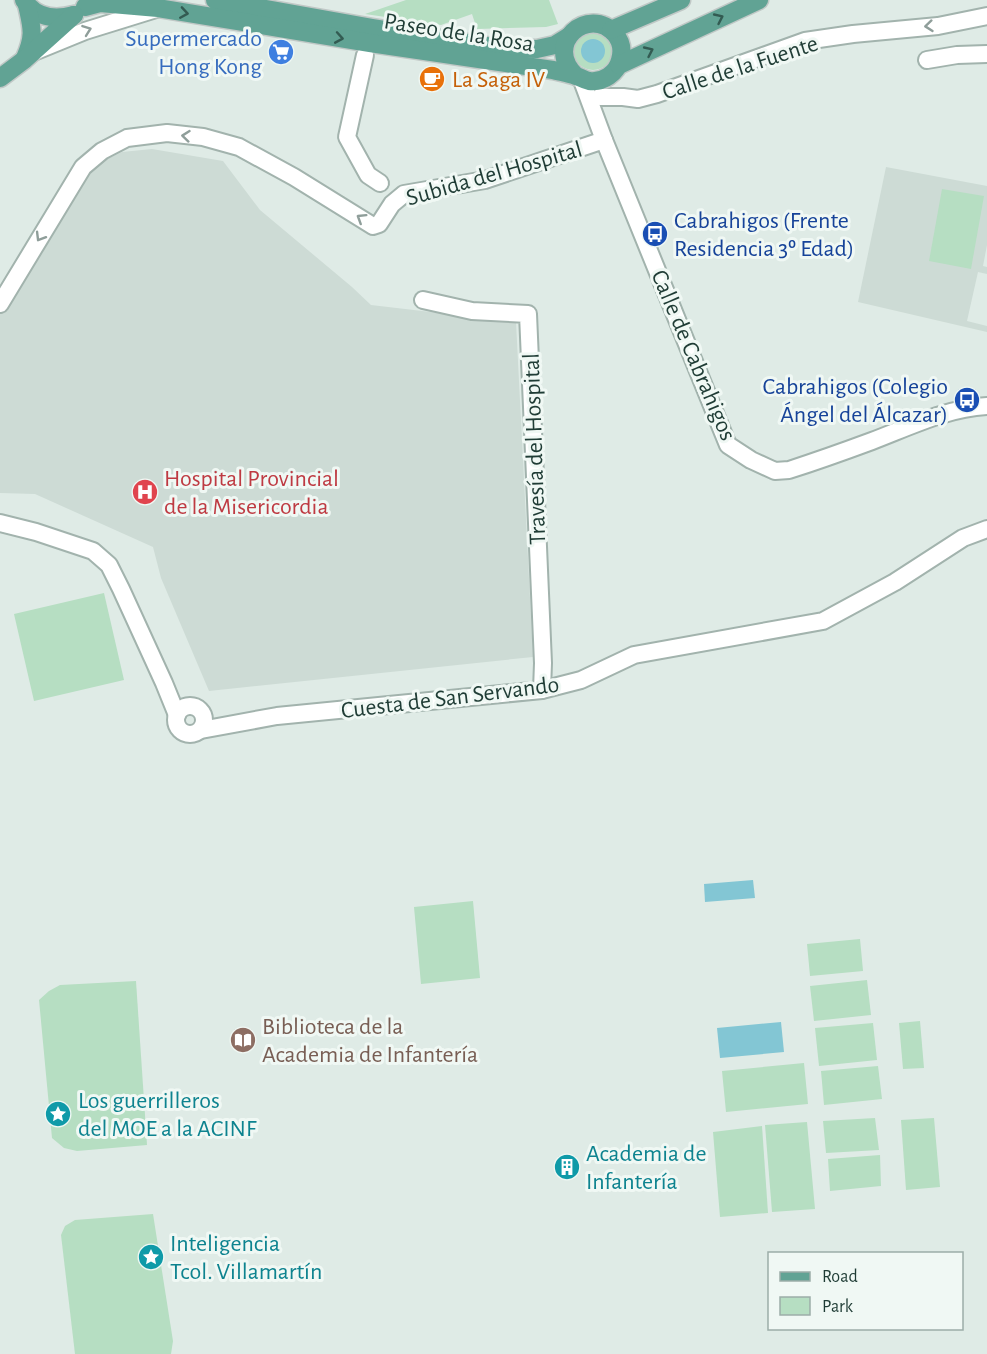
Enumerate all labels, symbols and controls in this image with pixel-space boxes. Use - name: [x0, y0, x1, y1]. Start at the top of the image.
- one-way arrow: [180, 6, 189, 18]
- street label: Paseo de la Rosa: [382, 9, 535, 57]
- one-way arrow: [712, 14, 723, 26]
- one-way arrow: [925, 20, 934, 32]
- one-way arrow: [81, 25, 92, 38]
- place label: Supermercado Hong Kong: [125, 27, 262, 79]
- one-way arrow: [334, 31, 344, 44]
- street label: Calle de la Fuente: [659, 31, 821, 104]
- supermarket icon: Supermercado Hong Kong: [266, 37, 296, 67]
- one-way arrow: [642, 46, 653, 58]
- cafe icon: La Saga IV: [417, 64, 447, 94]
- place label: La Saga IV: [452, 68, 545, 92]
- one-way arrow: [182, 130, 191, 142]
- street label: Subida del Hospital: [404, 137, 585, 211]
- place label: Cabrahigos (Frente Residencia 3º Edad): [674, 209, 854, 261]
- one-way arrow: [356, 215, 367, 226]
- bus stop icon: Cabrahigos (Frente Residencia 3º Edad): [640, 219, 670, 249]
- one-way arrow: [36, 231, 48, 241]
- street label: Calle de Cabrahigos: [646, 267, 740, 444]
- street label: Travesía del Hospital: [520, 353, 550, 545]
- place label: Cabrahigos (Colegio Ángel del Álcazar): [762, 375, 948, 427]
- bus stop icon: Cabrahigos (Colegio Ángel del Álcazar): [952, 385, 982, 415]
- place label: Hospital Provincial de la Misericordia: [164, 467, 339, 519]
- hospital icon: Hospital Provincial de la Misericordia: [130, 477, 160, 507]
- street label: Cuesta de San Servando: [340, 673, 561, 723]
- place label: Biblioteca de la Academia de Infantería: [262, 1015, 478, 1067]
- library icon: Biblioteca de la Academia de Infantería: [228, 1025, 258, 1055]
- place label: Los guerrilleros del MOE a la ACINF: [78, 1089, 257, 1141]
- place icon: Los guerrilleros del MOE a la ACINF: [43, 1099, 73, 1129]
- place label: Academia de Infantería: [586, 1142, 707, 1194]
- building icon: Academia de Infantería: [552, 1152, 582, 1182]
- place label: Inteligencia Tcol. Villamartín: [170, 1232, 322, 1284]
- place icon: Inteligencia Tcol. Villamartín: [136, 1242, 166, 1272]
- legend: [768, 1252, 963, 1330]
- text: Road: [822, 1268, 858, 1286]
- text: Park: [822, 1298, 854, 1316]

